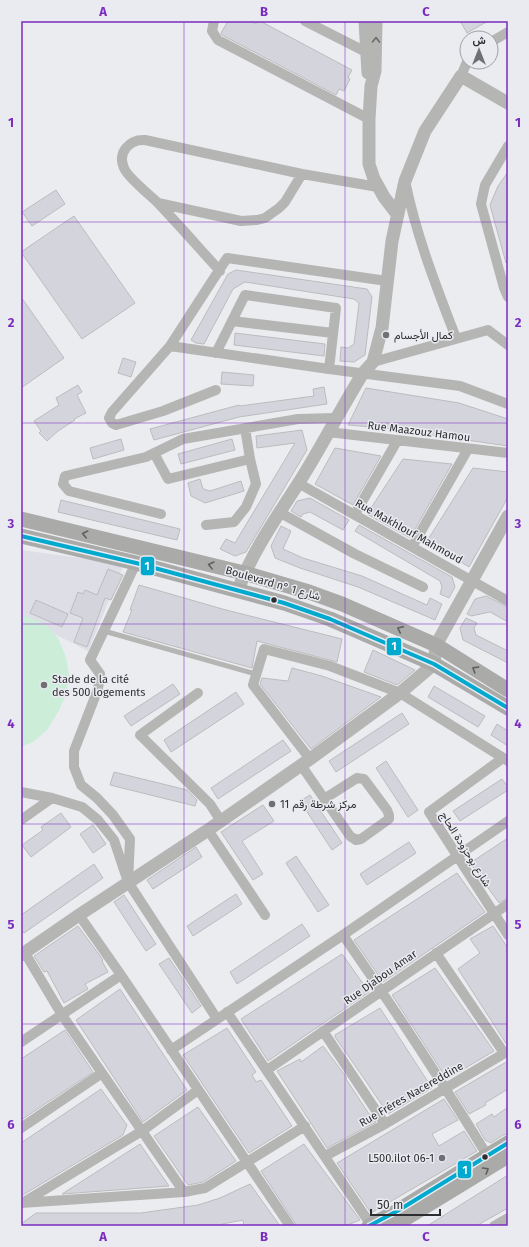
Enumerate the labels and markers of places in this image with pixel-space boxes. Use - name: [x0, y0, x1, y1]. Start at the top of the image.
- place label: كمال الأجسام: [394, 329, 453, 343]
- marker: كمال الأجسام: [381, 330, 391, 340]
- unlabelled marker: [269, 595, 279, 605]
- place label: Stade de la cité des 500 logements: [52, 673, 145, 699]
- marker: Stade de la cité des 500 logements: [39, 680, 49, 690]
- place label: مركز شرطة رقم 11: [280, 798, 356, 812]
- marker: مركز شرطة رقم 11: [267, 799, 277, 809]
- place label: L500.ilot 06-1: [368, 1152, 434, 1165]
- unlabelled marker: [480, 1152, 490, 1162]
- marker: L500.ilot 06-1: [437, 1153, 447, 1163]

